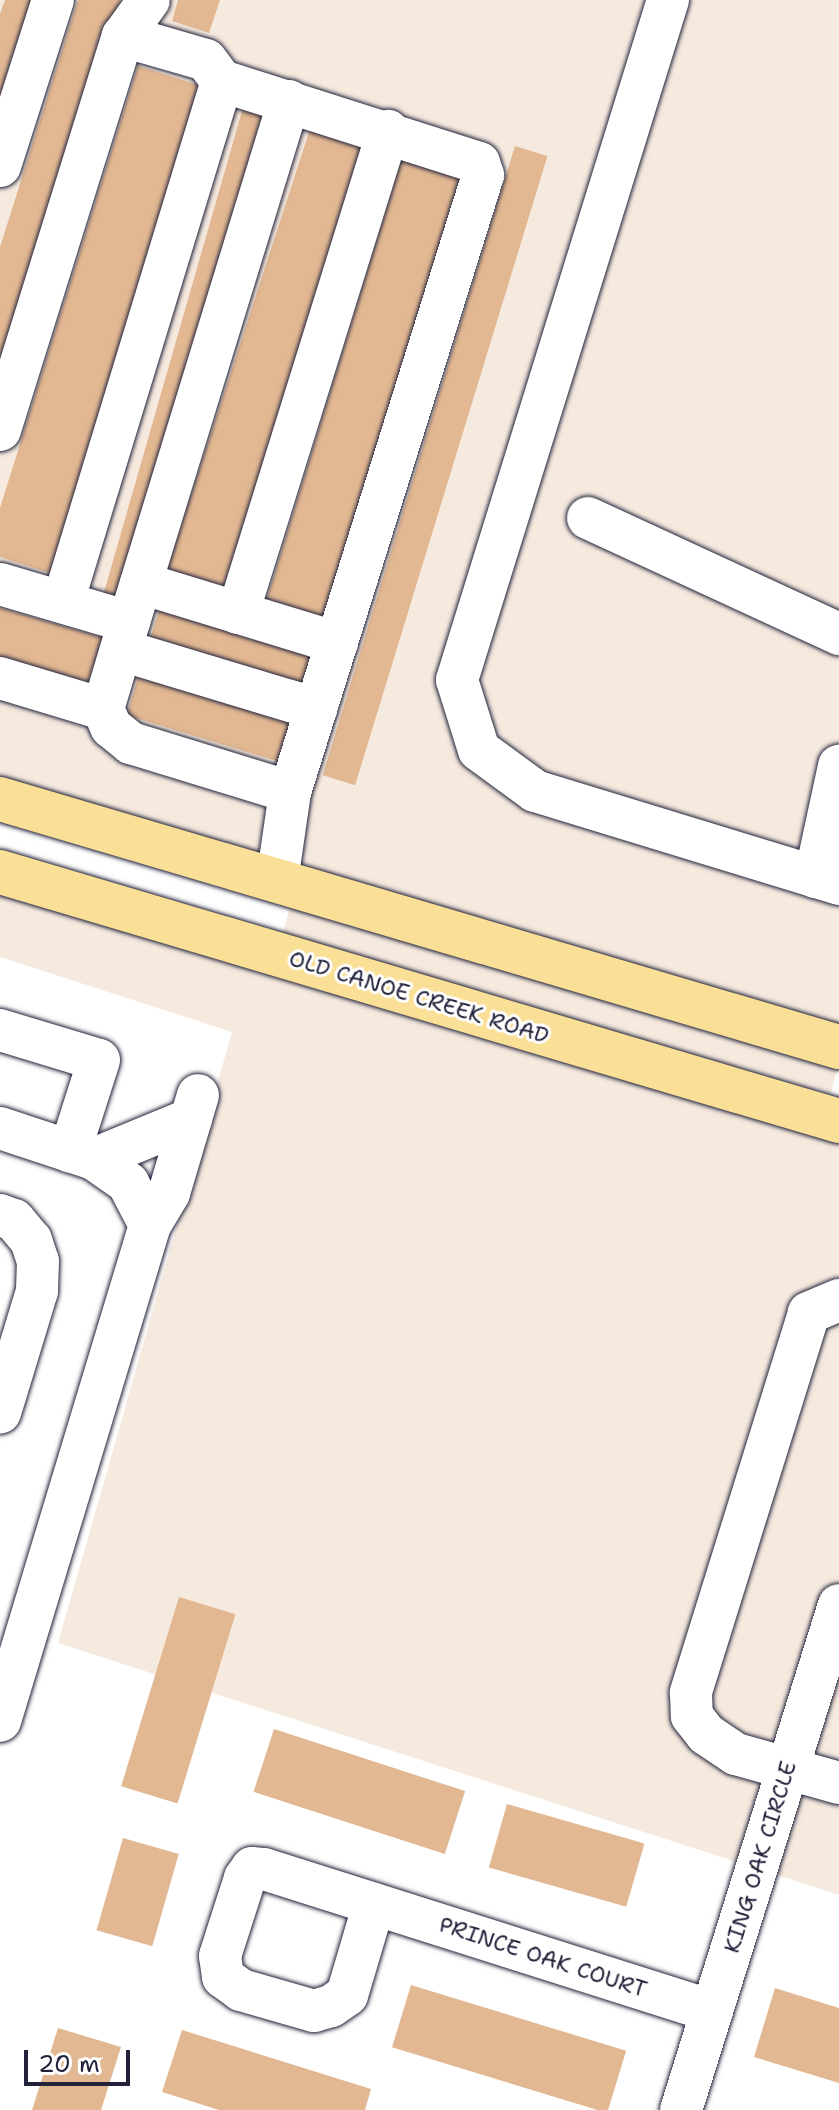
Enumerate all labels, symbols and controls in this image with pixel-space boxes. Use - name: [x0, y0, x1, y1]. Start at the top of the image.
- street label: OLD CANOE CREEK ROAD: [286, 945, 552, 1049]
- street label: KING OAK CIRCLE: [718, 1758, 802, 1956]
- street label: PRINCE OAK COURT: [436, 1911, 650, 2003]
- scale bar: [28, 2034, 134, 2084]
- text: 20 m: [38, 2048, 100, 2080]

